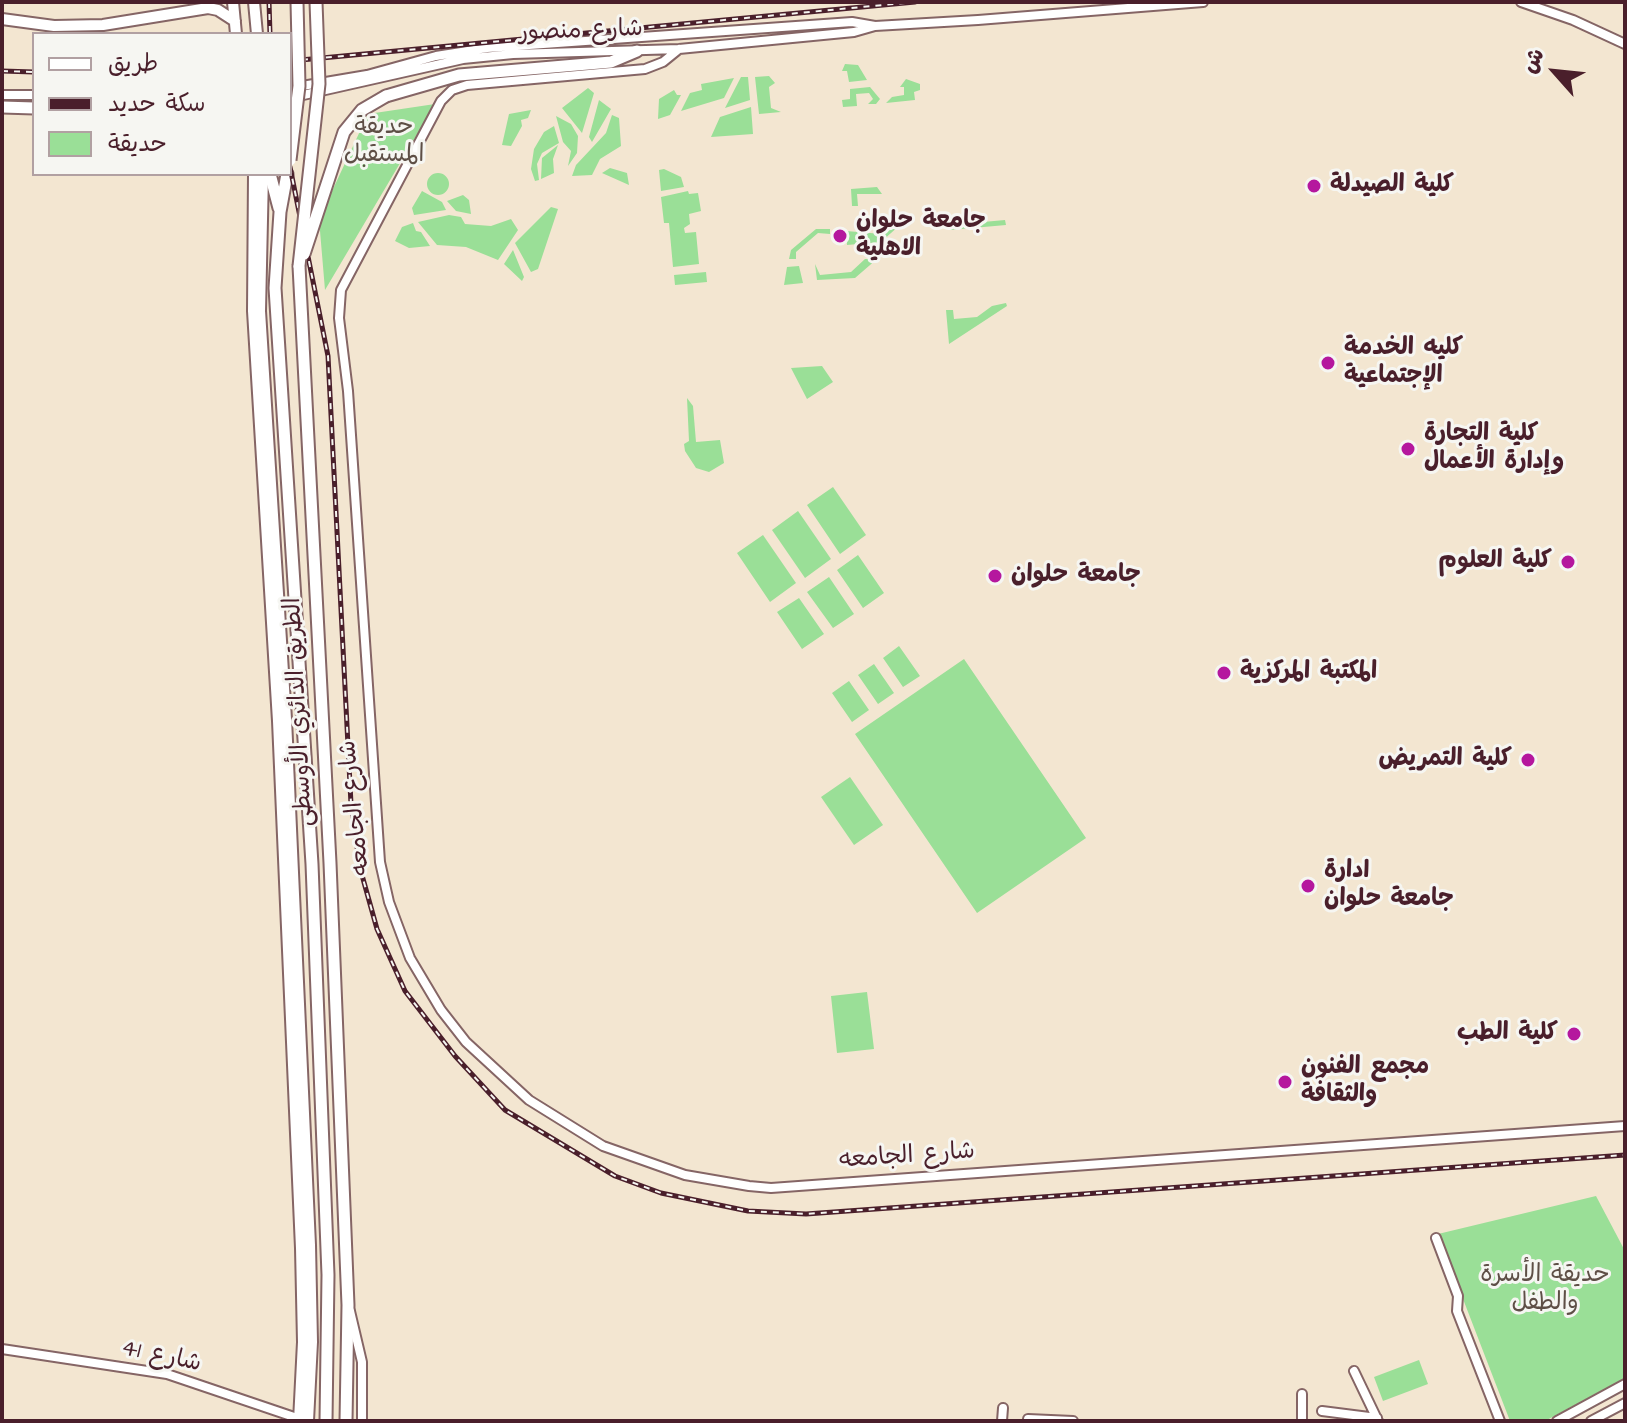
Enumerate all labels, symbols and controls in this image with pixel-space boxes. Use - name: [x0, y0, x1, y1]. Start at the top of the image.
- street label: شارع منصور: [519, 15, 643, 49]
- legend: [32, 32, 292, 176]
- north arrow: [1515, 32, 1595, 112]
- text: ش: [1514, 43, 1552, 79]
- text: طريق: [108, 47, 158, 81]
- text: سكة حديد: [108, 87, 205, 121]
- park label: حديقة المستقبل: [344, 114, 424, 170]
- text: حديقة: [108, 127, 167, 161]
- place label: كلية الصيدلة: [1330, 172, 1454, 200]
- marker: كلية الصيدلة: [1305, 177, 1323, 195]
- place label: جامعة حلوان الاهلية: [856, 208, 986, 264]
- marker: جامعة حلوان الاهلية: [831, 227, 849, 245]
- place label: كليه الخدمة الإجتماعية: [1344, 335, 1463, 391]
- marker: كليه الخدمة الإجتماعية: [1319, 354, 1337, 372]
- place label: كلية التجارة وإدارة الأعمال: [1424, 421, 1564, 477]
- marker: كلية التجارة وإدارة الأعمال: [1399, 440, 1417, 458]
- place label: كلية العلوم: [1439, 548, 1552, 576]
- marker: كلية العلوم: [1559, 553, 1577, 571]
- place label: جامعة حلوان: [1011, 562, 1141, 590]
- marker: جامعة حلوان: [986, 567, 1004, 585]
- street label: الطريق الدائري الأوسطى: [280, 597, 320, 827]
- place label: المكتبة المركزية: [1240, 659, 1377, 687]
- marker: المكتبة المركزية: [1215, 664, 1233, 682]
- street label: شارع الجامعه: [335, 739, 377, 877]
- place label: كلية التمريض: [1379, 746, 1512, 774]
- marker: كلية التمريض: [1519, 751, 1537, 769]
- place label: ادارة جامعة حلوان: [1324, 858, 1454, 914]
- marker: ادارة جامعة حلوان: [1299, 877, 1317, 895]
- place label: كلية الطب: [1457, 1020, 1558, 1048]
- marker: كلية الطب: [1565, 1025, 1583, 1043]
- place label: مجمع الفنون والثقافة: [1301, 1054, 1429, 1110]
- marker: مجمع الفنون والثقافة: [1276, 1073, 1294, 1091]
- street label: شارع الجامعه: [838, 1138, 976, 1176]
- park label: حديقة الأسرة والطفل: [1480, 1262, 1610, 1318]
- street label: شارع 41: [118, 1334, 204, 1380]

